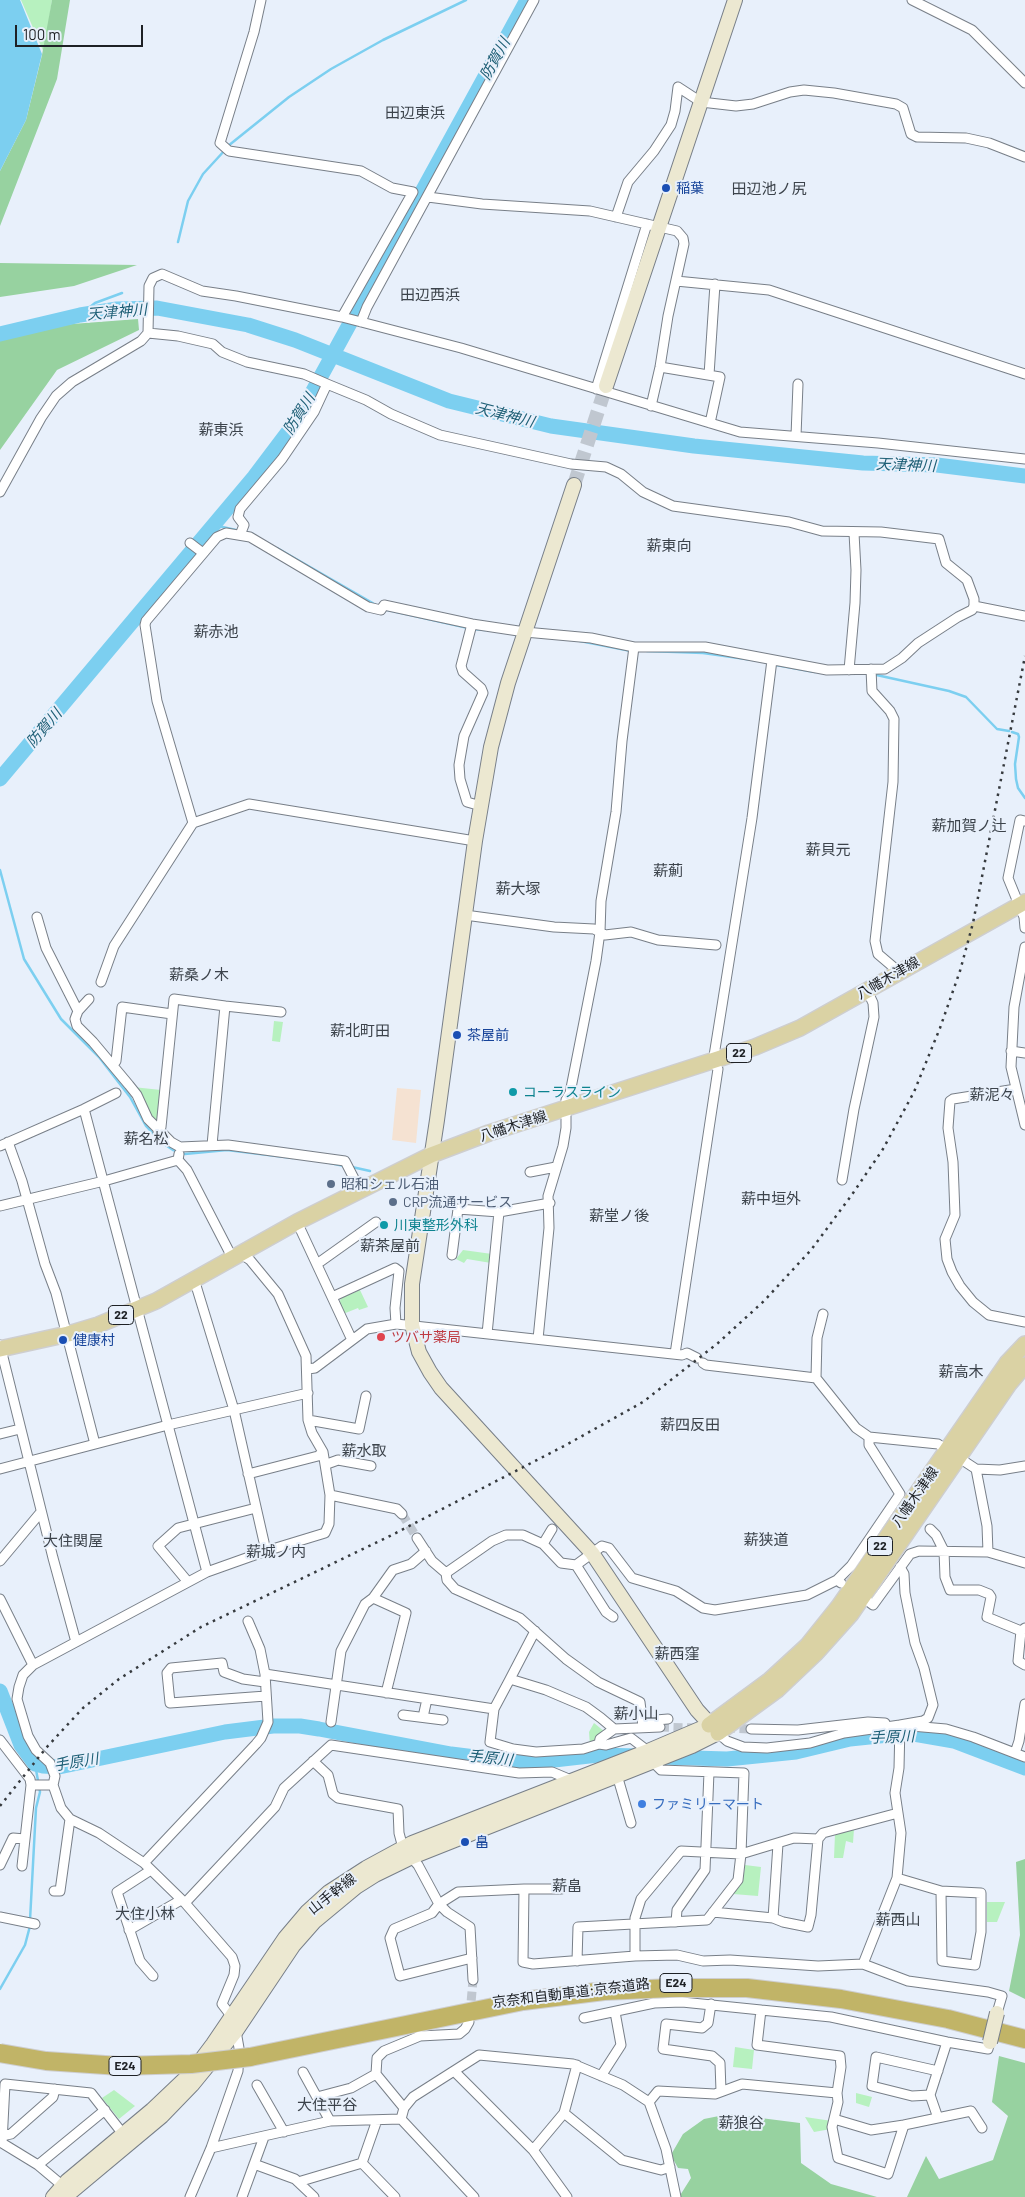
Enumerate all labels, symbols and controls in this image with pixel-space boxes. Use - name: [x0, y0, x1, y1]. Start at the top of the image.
- scale bar: [18, 15, 145, 47]
- text: 100 m: [23, 25, 61, 43]
- water label: 防賀川: [476, 35, 514, 83]
- district label: 田辺東浜: [385, 104, 445, 122]
- place label: 稲葉: [676, 180, 704, 196]
- district label: 田辺池ノ尻: [732, 180, 806, 198]
- marker: 稲葉: [660, 182, 672, 194]
- district label: 田辺西浜: [400, 286, 460, 304]
- water label: 天津神川: [86, 300, 148, 324]
- water label: 防賀川: [279, 390, 319, 438]
- water label: 天津神川: [474, 399, 536, 431]
- district label: 薪東浜: [199, 421, 243, 439]
- water label: 天津神川: [876, 455, 936, 475]
- district label: 薪東向: [647, 537, 691, 555]
- district label: 薪赤池: [194, 623, 238, 641]
- water label: 防賀川: [23, 705, 65, 751]
- district label: 薪加賀ノ辻: [932, 817, 1006, 835]
- district label: 薪貝元: [806, 841, 850, 859]
- district label: 薪薊: [653, 862, 683, 880]
- district label: 薪大塚: [496, 880, 540, 898]
- street label: 八幡木津線: [853, 953, 923, 1003]
- district label: 薪桑ノ木: [169, 966, 229, 984]
- district label: 薪北町田: [330, 1022, 390, 1040]
- place label: 茶屋前: [467, 1027, 509, 1043]
- marker: 茶屋前: [451, 1029, 463, 1041]
- road number: 22: [726, 1044, 752, 1062]
- place label: コーラスライン: [523, 1084, 621, 1100]
- marker: コーラスライン: [507, 1086, 519, 1098]
- district label: 薪泥々: [970, 1086, 1014, 1104]
- street label: 八幡木津線: [477, 1107, 549, 1145]
- district label: 薪名松: [124, 1130, 168, 1148]
- place label: 昭和シェル石油: [341, 1176, 439, 1192]
- marker: 昭和シェル石油: [325, 1178, 337, 1190]
- district label: 薪中垣外: [741, 1190, 801, 1208]
- place label: CRP流通サービス: [403, 1194, 512, 1210]
- marker: CRP流通サービス: [387, 1196, 399, 1208]
- district label: 薪堂ノ後: [589, 1207, 649, 1225]
- place label: 川東整形外科: [394, 1217, 478, 1233]
- marker: 川東整形外科: [378, 1219, 390, 1231]
- district label: 薪茶屋前: [360, 1237, 420, 1255]
- road number: 22: [108, 1306, 134, 1324]
- place label: ツバサ薬局: [391, 1329, 461, 1345]
- marker: ツバサ薬局: [375, 1331, 387, 1343]
- place label: 健康村: [73, 1332, 115, 1348]
- marker: 健康村: [57, 1334, 69, 1346]
- district label: 薪高木: [939, 1363, 983, 1381]
- district label: 薪四反田: [660, 1416, 720, 1434]
- district label: 薪水取: [342, 1442, 386, 1460]
- street label: 八幡木津線: [888, 1464, 942, 1530]
- district label: 薪狭道: [744, 1531, 788, 1549]
- district label: 大住関屋: [43, 1532, 103, 1550]
- road number: 22: [868, 1536, 892, 1555]
- district label: 薪城ノ内: [246, 1543, 306, 1561]
- district label: 薪西窪: [655, 1645, 699, 1663]
- district label: 薪小山: [614, 1705, 658, 1723]
- water label: 手原川: [869, 1727, 915, 1747]
- water label: 手原川: [467, 1747, 513, 1769]
- water label: 手原川: [52, 1750, 100, 1774]
- place label: ファミリーマート: [652, 1796, 764, 1812]
- marker: ファミリーマート: [636, 1798, 648, 1810]
- place label: 畠: [475, 1834, 489, 1850]
- marker: 畠: [459, 1836, 471, 1848]
- street label: 山手幹線: [305, 1870, 359, 1918]
- district label: 薪畠: [552, 1877, 582, 1895]
- district label: 大住小林: [115, 1905, 175, 1923]
- district label: 薪西山: [876, 1911, 920, 1929]
- road number: E24: [660, 1974, 692, 1992]
- street label: 京奈和自動車道;京奈道路: [491, 1975, 651, 2011]
- road number: E24: [109, 2056, 141, 2076]
- district label: 大住平谷: [297, 2096, 357, 2114]
- district label: 薪狼谷: [719, 2114, 763, 2132]

